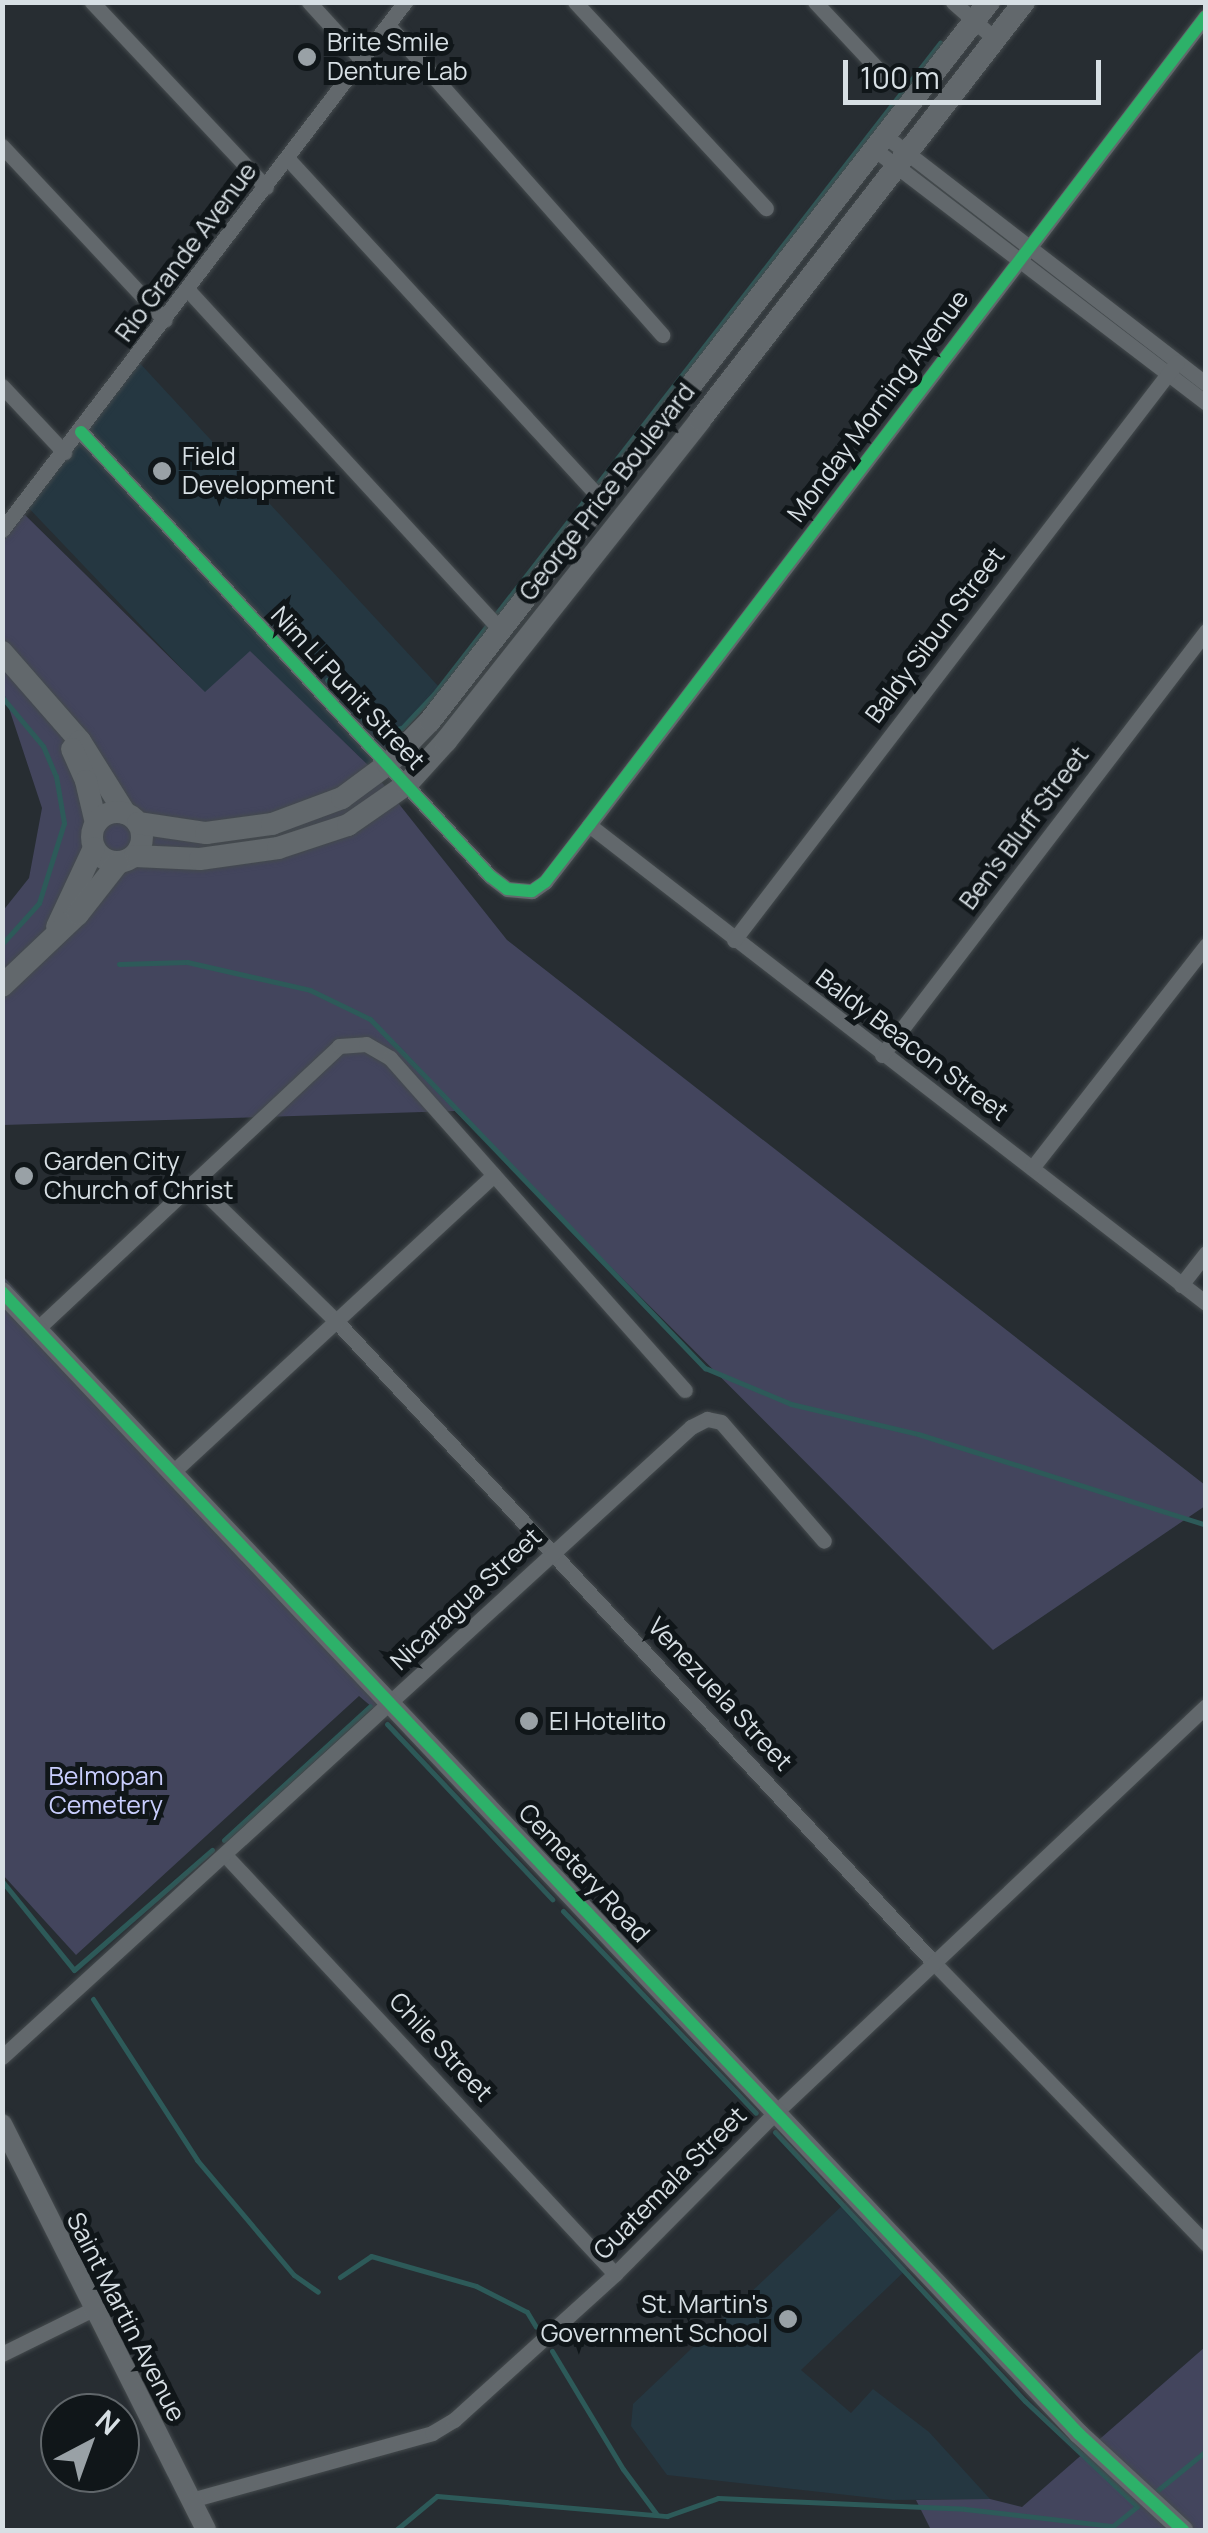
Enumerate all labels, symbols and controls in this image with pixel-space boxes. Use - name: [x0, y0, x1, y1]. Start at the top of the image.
- place label: Brite Smile Denture Lab: [327, 28, 468, 87]
- scale bar: [848, 40, 1106, 102]
- marker: Brite Smile Denture Lab: [296, 46, 318, 68]
- text: 100 m: [860, 57, 940, 98]
- street label: Rio Grande Avenue: [109, 157, 263, 347]
- street label: Monday Morning Avenue: [781, 284, 975, 528]
- street label: George Price Boulevard: [513, 377, 701, 607]
- place label: Field Development: [182, 442, 335, 501]
- marker: Field Development: [151, 460, 173, 482]
- street label: Baldy Sibun Street: [859, 541, 1011, 729]
- street label: Nim Li Punit Street: [265, 600, 431, 776]
- street label: Ben's Bluff Street: [953, 741, 1095, 915]
- street label: Baldy Beacon Street: [810, 963, 1014, 1127]
- place label: Garden City Church of Christ: [44, 1147, 233, 1206]
- marker: Garden City Church of Christ: [13, 1165, 35, 1187]
- street label: Nicaragua Street: [384, 1522, 548, 1676]
- street label: Venezuela Street: [641, 1611, 799, 1777]
- place label: El Hotelito: [549, 1706, 666, 1736]
- marker: El Hotelito: [518, 1710, 540, 1732]
- park label: Belmopan Cemetery: [48, 1762, 164, 1821]
- street label: Cemetery Road: [512, 1798, 656, 1948]
- street label: Chile Street: [383, 1987, 499, 2107]
- street label: Guatemala Street: [587, 2100, 753, 2266]
- street label: Saint Martin Avenue: [60, 2208, 192, 2426]
- place label: St. Martin's Government School: [541, 2290, 768, 2349]
- marker: St. Martin's Government School: [777, 2308, 799, 2330]
- north arrow: [40, 2393, 140, 2493]
- text: N: [88, 2401, 128, 2443]

